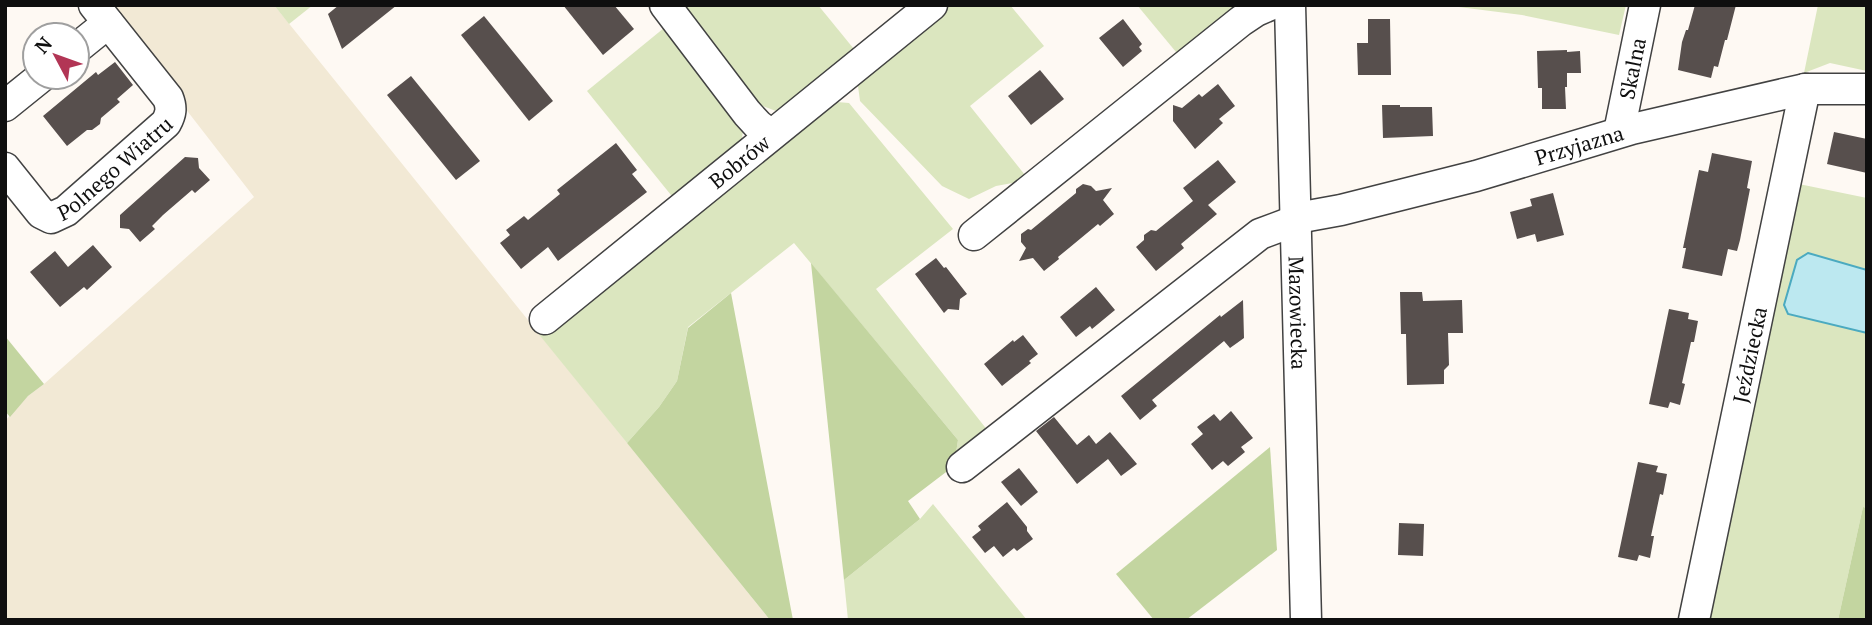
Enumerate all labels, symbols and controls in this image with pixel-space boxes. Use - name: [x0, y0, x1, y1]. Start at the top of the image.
- north arrow: [21, 21, 91, 91]
- text: N: [29, 30, 57, 58]
- street label: Skalna: [1612, 35, 1652, 102]
- street label: Polnego Wiatru: [53, 110, 178, 227]
- street label: Przyjazna: [1531, 118, 1627, 171]
- street label: Bobrów: [703, 128, 776, 195]
- street label: Mazowiecka: [1283, 256, 1313, 370]
- street label: Jeździecka: [1726, 304, 1773, 405]

